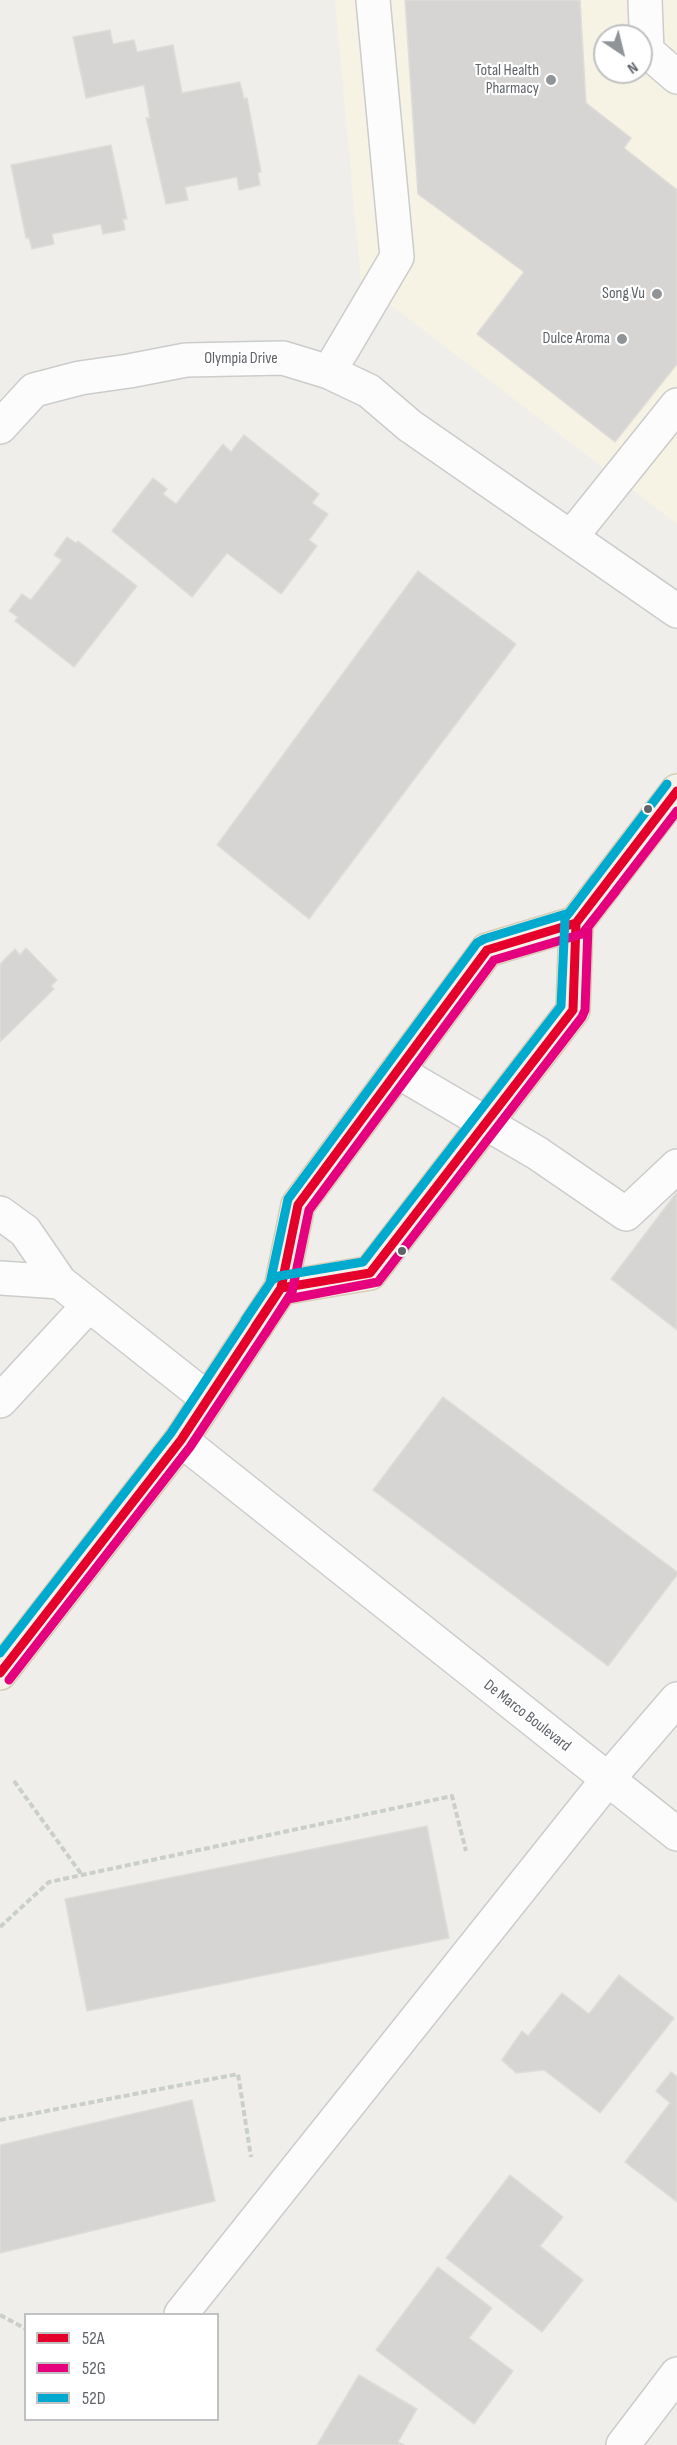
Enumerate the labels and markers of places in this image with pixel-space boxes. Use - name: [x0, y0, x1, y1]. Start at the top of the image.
- place label: Total Health Pharmacy: [475, 61, 539, 99]
- marker: Total Health Pharmacy: [544, 73, 558, 87]
- place label: Song Vu: [602, 284, 645, 304]
- marker: Song Vu: [650, 287, 664, 301]
- place label: Dulce Aroma: [543, 329, 610, 349]
- marker: Dulce Aroma: [615, 332, 629, 346]
- unlabelled marker: [642, 803, 654, 815]
- unlabelled marker: [396, 1245, 408, 1257]

